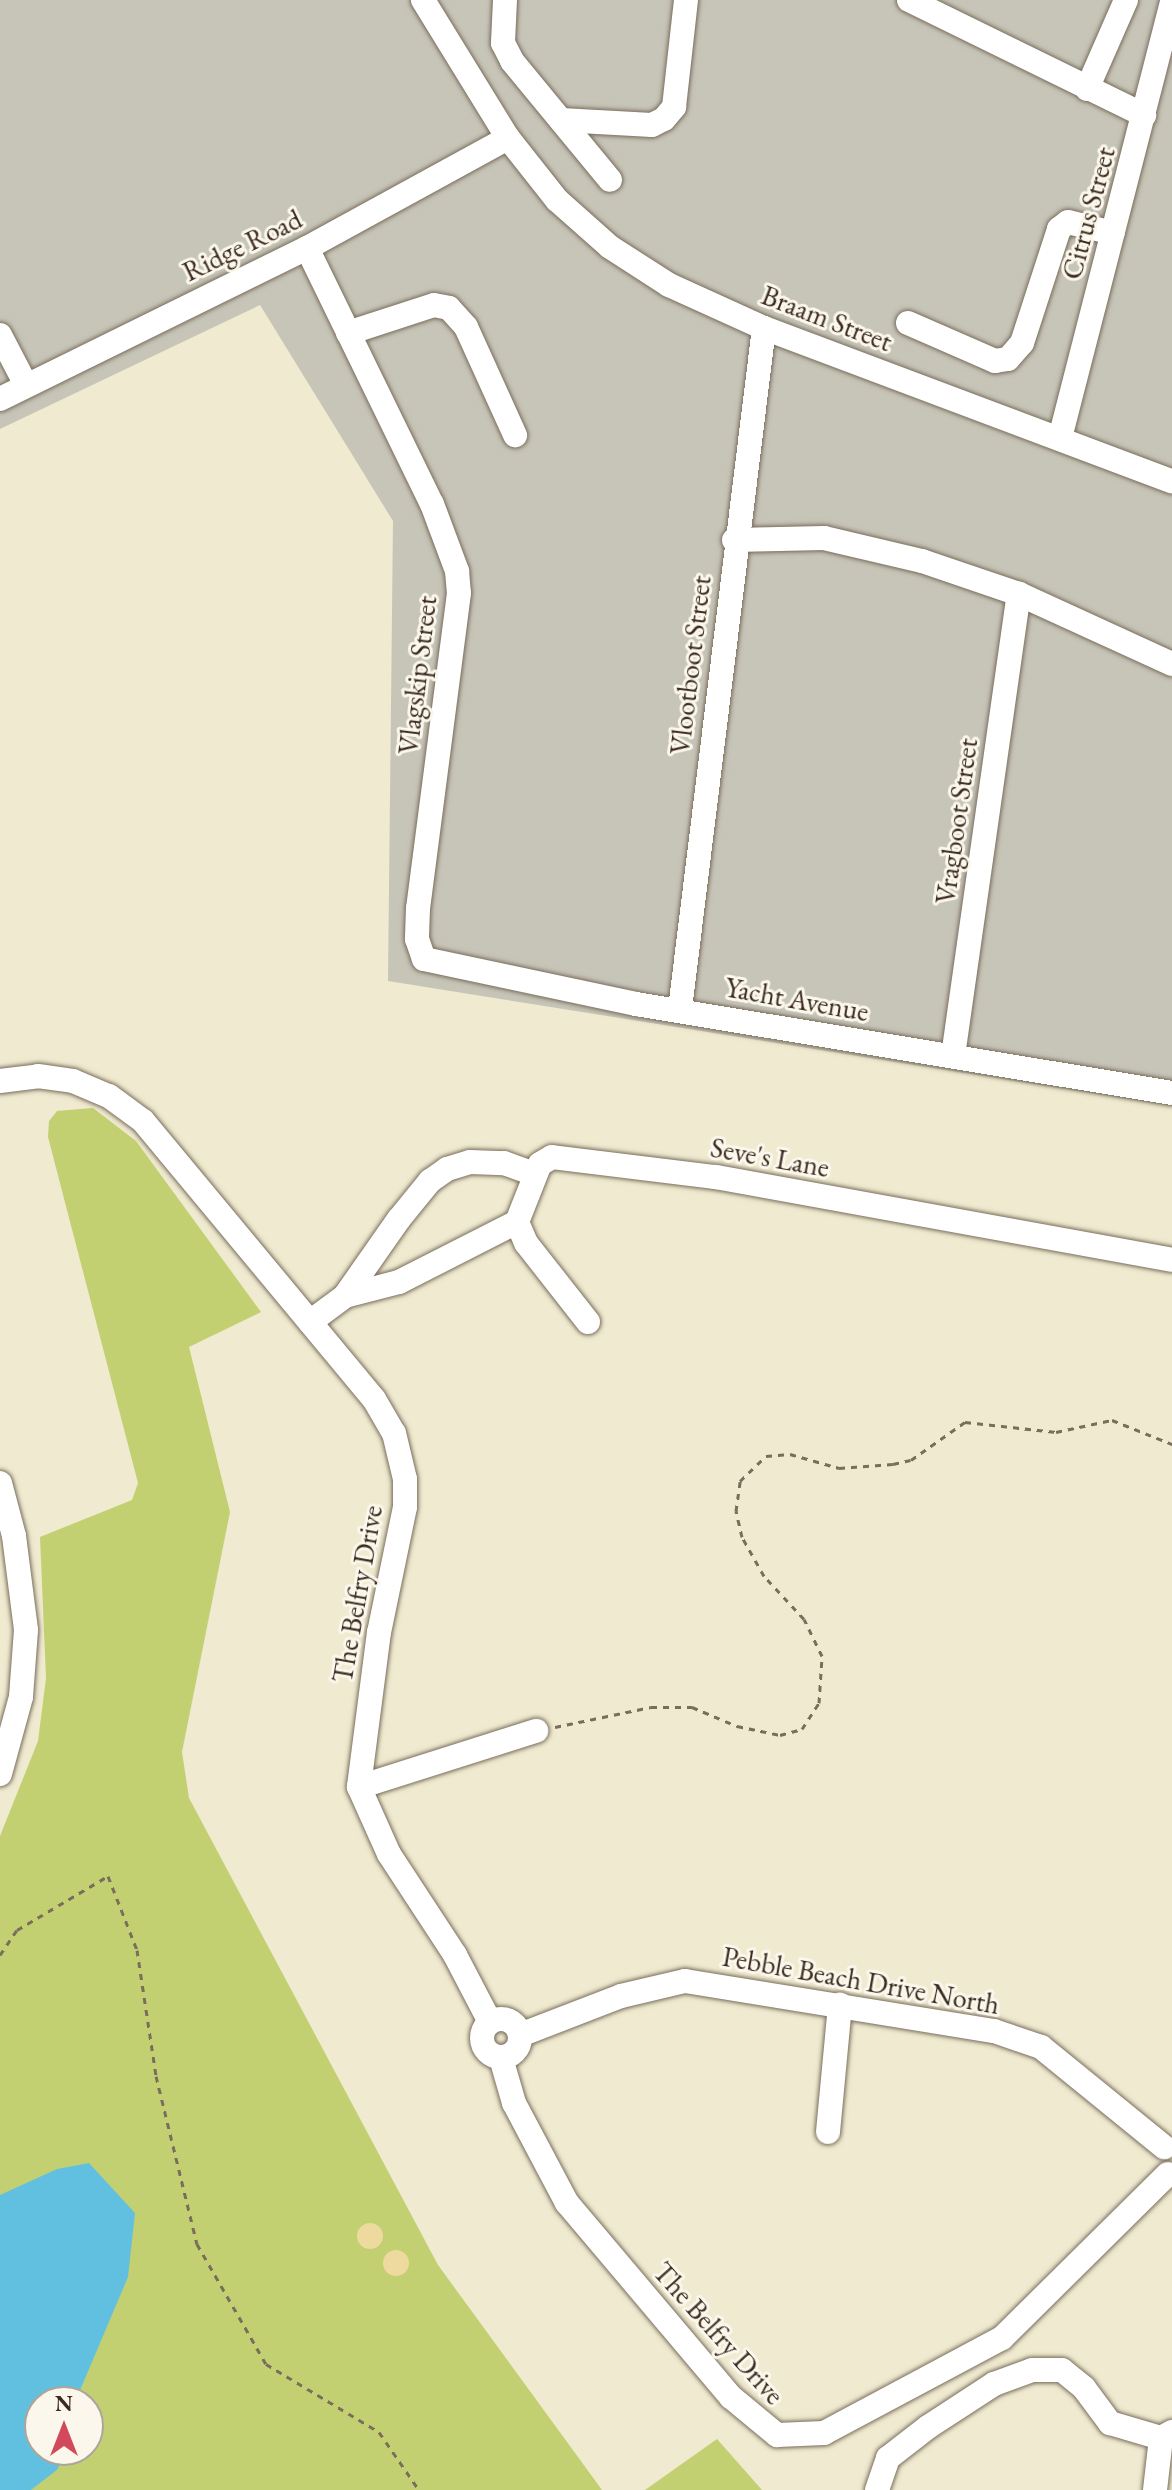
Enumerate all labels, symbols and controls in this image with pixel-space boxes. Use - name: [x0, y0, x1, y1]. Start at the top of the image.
- street label: Citrus Street: [1054, 143, 1122, 283]
- street label: Ridge Road: [177, 202, 307, 288]
- street label: Braam Street: [757, 278, 897, 358]
- street label: Vlootboot Street: [662, 574, 718, 756]
- street label: Vlagskip Street: [391, 594, 443, 756]
- street label: Vragboot Street: [928, 736, 984, 906]
- street label: Yacht Avenue: [723, 970, 871, 1028]
- street label: Seve's Lane: [708, 1130, 832, 1184]
- street label: The Belfry Drive: [325, 1503, 389, 1685]
- street label: Pebble Beach Drive North: [720, 1939, 1002, 2021]
- street label: The Belfry Drive: [646, 2255, 792, 2411]
- north arrow: [24, 2386, 104, 2466]
- text: N: [55, 2389, 73, 2418]

